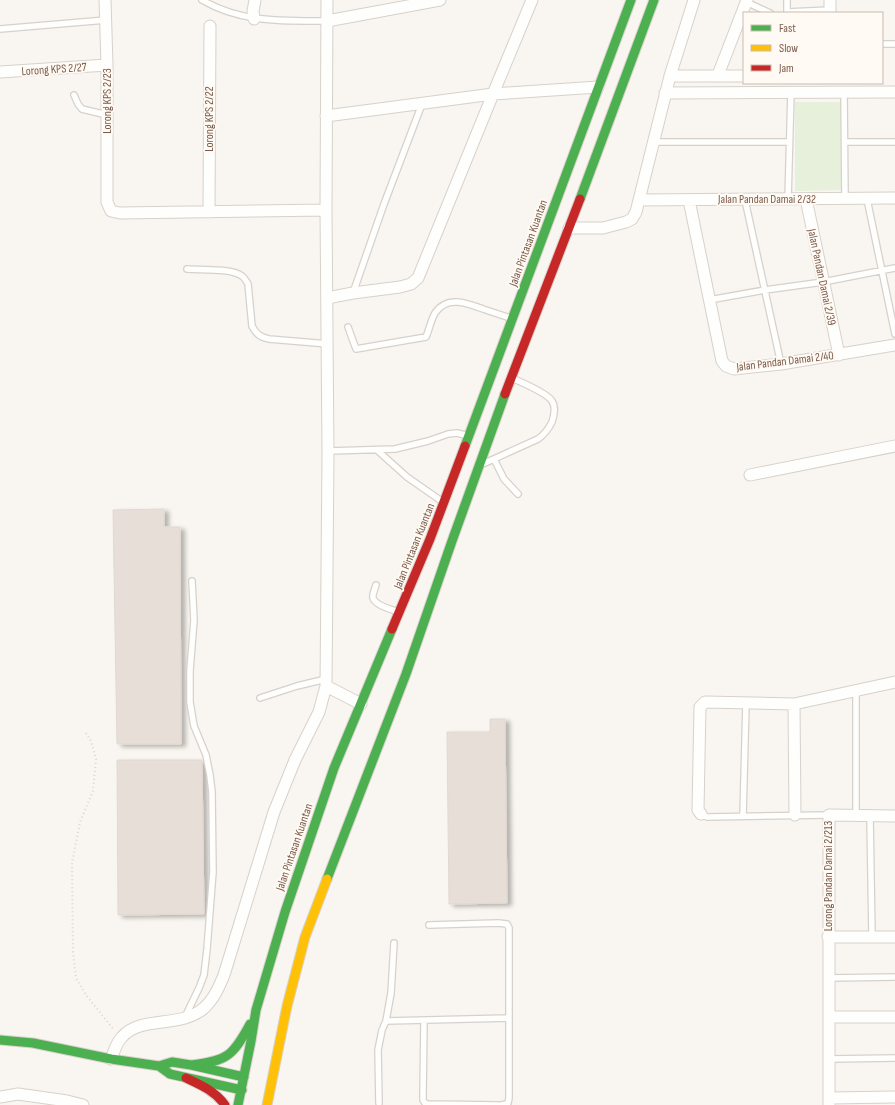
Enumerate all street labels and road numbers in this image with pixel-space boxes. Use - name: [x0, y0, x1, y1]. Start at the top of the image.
- street label: Lorong KPS 2/27: [21, 60, 87, 79]
- street label: Lorong KPS 2/23: [100, 68, 115, 134]
- street label: Lorong KPS 2/22: [202, 86, 217, 152]
- street label: Jalan Pandan Damai 2/32: [717, 192, 816, 207]
- street label: Jalan Pintasan Kuantan: [505, 198, 551, 289]
- street label: Jalan Pandan Damai 2/39: [804, 227, 839, 327]
- street label: Jalan Pandan Damai 2/40: [735, 348, 835, 375]
- street label: Jalan Pintasan Kuantan: [390, 501, 438, 592]
- street label: Jalan Pintasan Kuantan: [272, 802, 316, 894]
- street label: Lorong Pandan Damai 2/213: [821, 821, 836, 931]

